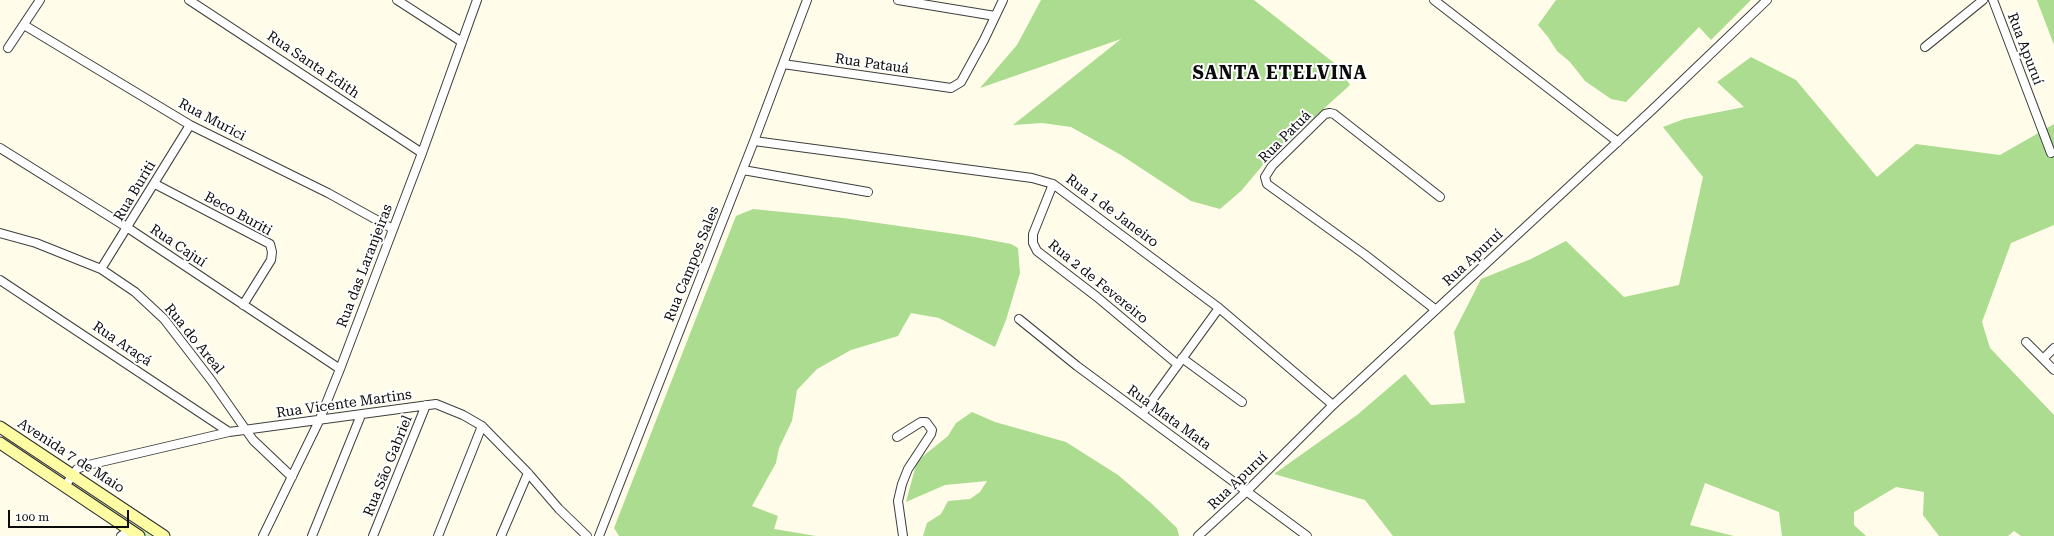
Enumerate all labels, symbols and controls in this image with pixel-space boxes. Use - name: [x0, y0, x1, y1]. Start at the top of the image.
- street label: Rua Apuruí: [2004, 11, 2046, 87]
- street label: Rua Santa Edith: [264, 28, 362, 102]
- street label: Rua Patauá: [834, 51, 910, 77]
- district label: SANTA ETELVINA: [1193, 63, 1367, 85]
- street label: Rua Murici: [175, 95, 249, 145]
- street label: Rua Patuá: [1255, 107, 1315, 167]
- street label: Rua Buriti: [110, 158, 160, 224]
- street label: Rua 1 de Janeiro: [1062, 171, 1162, 251]
- street label: Beco Buriti: [201, 188, 275, 240]
- street label: Rua das Laranjeiras: [334, 202, 396, 330]
- street label: Rua Campos Sales: [661, 204, 723, 324]
- street label: Rua Cajuí: [147, 221, 209, 271]
- street label: Rua Apuruí: [1440, 226, 1506, 290]
- street label: Rua 2 de Fevereiro: [1045, 237, 1151, 327]
- street label: Rua do Areal: [161, 301, 227, 377]
- street label: Rua Araçá: [89, 318, 155, 370]
- street label: Rua Mata Mata: [1124, 382, 1214, 454]
- street label: Rua Vicente Martins: [275, 386, 413, 422]
- street label: Rua São Gabriel: [360, 413, 416, 519]
- street label: Avenida 7 de Maio: [14, 415, 128, 497]
- street label: Rua Apuruí: [1205, 449, 1271, 513]
- scale bar: [10, 502, 131, 528]
- text: 100 m: [15, 510, 49, 524]

